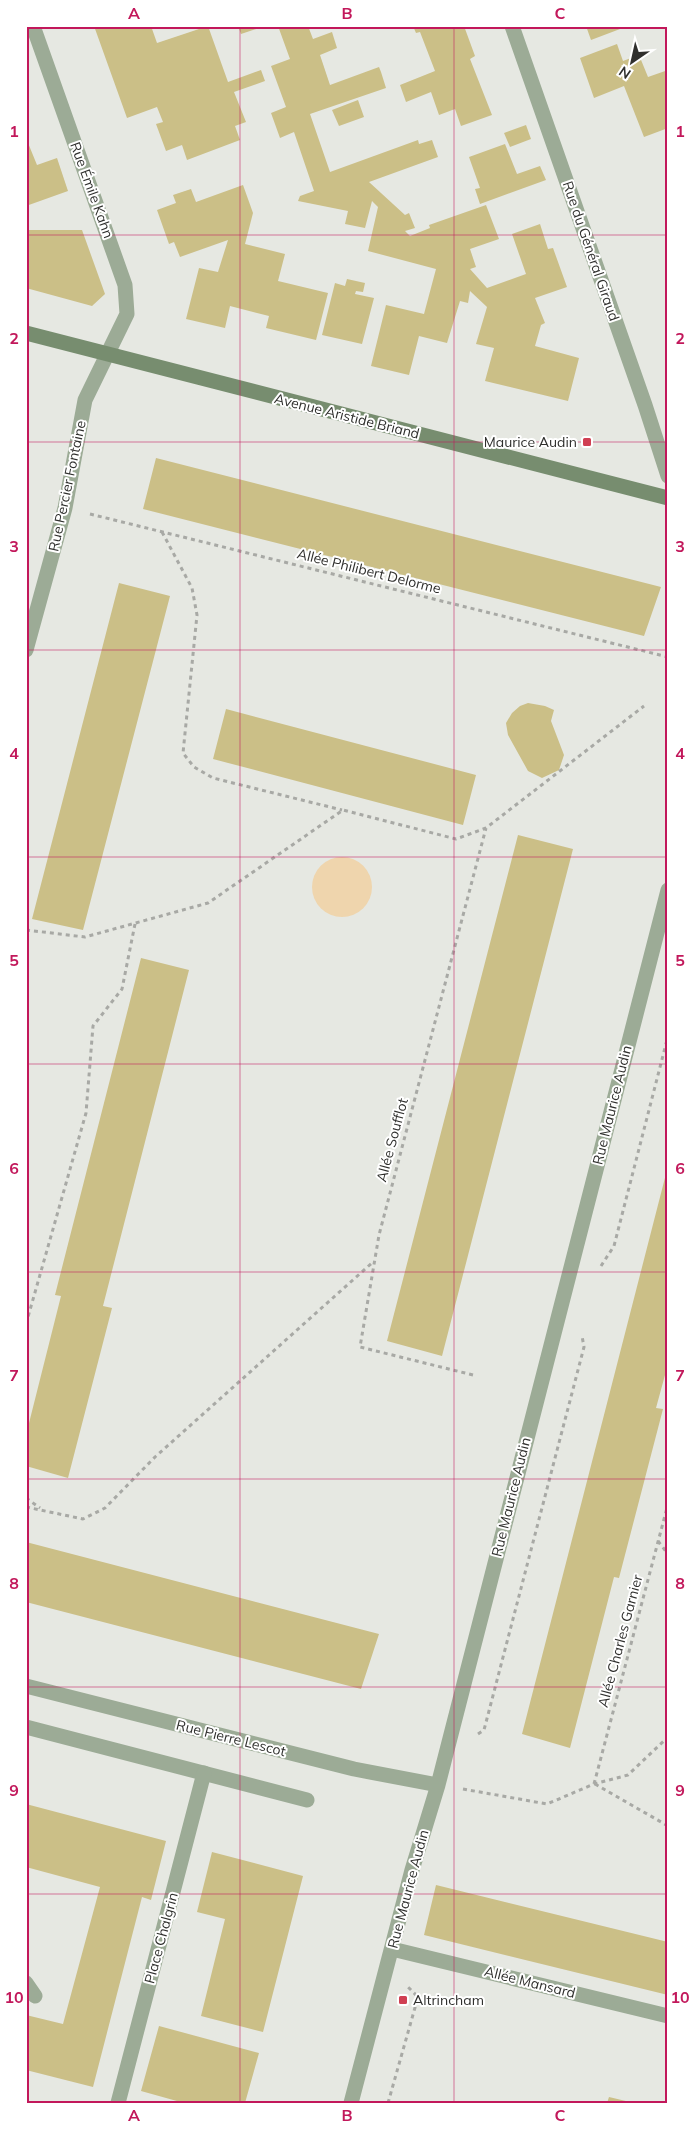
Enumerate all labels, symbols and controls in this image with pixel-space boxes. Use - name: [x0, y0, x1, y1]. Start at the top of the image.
- text: A: [128, 3, 140, 23]
- text: B: [341, 3, 353, 23]
- text: C: [555, 3, 566, 23]
- north arrow: [606, 38, 656, 88]
- text: N: [615, 62, 634, 83]
- text: 1: [9, 121, 19, 141]
- text: 1: [675, 121, 685, 141]
- street label: Rue Émile Kahn: [66, 139, 118, 241]
- street label: Rue du Général Giraud: [559, 179, 623, 323]
- text: 2: [9, 328, 19, 348]
- text: 2: [675, 328, 685, 348]
- street label: Avenue Aristide Briand: [273, 389, 421, 443]
- street label: Rue Percier Fontaine: [44, 419, 90, 553]
- place label: Maurice Audin: [484, 433, 577, 451]
- marker: Maurice Audin: [581, 436, 593, 448]
- text: 3: [9, 536, 19, 556]
- text: 3: [675, 536, 685, 556]
- street label: Allée Philibert Delorme: [295, 544, 443, 598]
- text: 4: [9, 743, 19, 763]
- text: 4: [675, 743, 685, 763]
- text: 5: [9, 950, 19, 970]
- text: 5: [675, 950, 685, 970]
- street label: Rue Maurice Audin: [588, 1043, 636, 1167]
- street label: Allée Soufflot: [372, 1096, 412, 1184]
- text: 6: [9, 1158, 19, 1178]
- text: 6: [675, 1158, 685, 1178]
- text: 7: [9, 1365, 19, 1385]
- text: 7: [675, 1365, 685, 1385]
- street label: Rue Maurice Audin: [487, 1435, 535, 1559]
- street label: Allée Charles Garnier: [594, 1572, 647, 1709]
- text: 8: [9, 1573, 19, 1593]
- text: 8: [675, 1573, 685, 1593]
- street label: Rue Pierre Lescot: [174, 1716, 288, 1760]
- text: 9: [9, 1780, 19, 1800]
- text: 9: [675, 1780, 685, 1800]
- street label: Rue Maurice Audin: [383, 1828, 433, 1950]
- street label: Place Chalgrin: [140, 1891, 182, 1985]
- street label: Allée Mansard: [483, 1962, 577, 2002]
- text: 10: [4, 1987, 24, 2007]
- text: 10: [670, 1987, 690, 2007]
- place label: Altrincham: [413, 1991, 484, 2009]
- marker: Altrincham: [397, 1994, 409, 2006]
- text: A: [128, 2105, 140, 2125]
- text: B: [341, 2105, 353, 2125]
- text: C: [555, 2105, 566, 2125]

